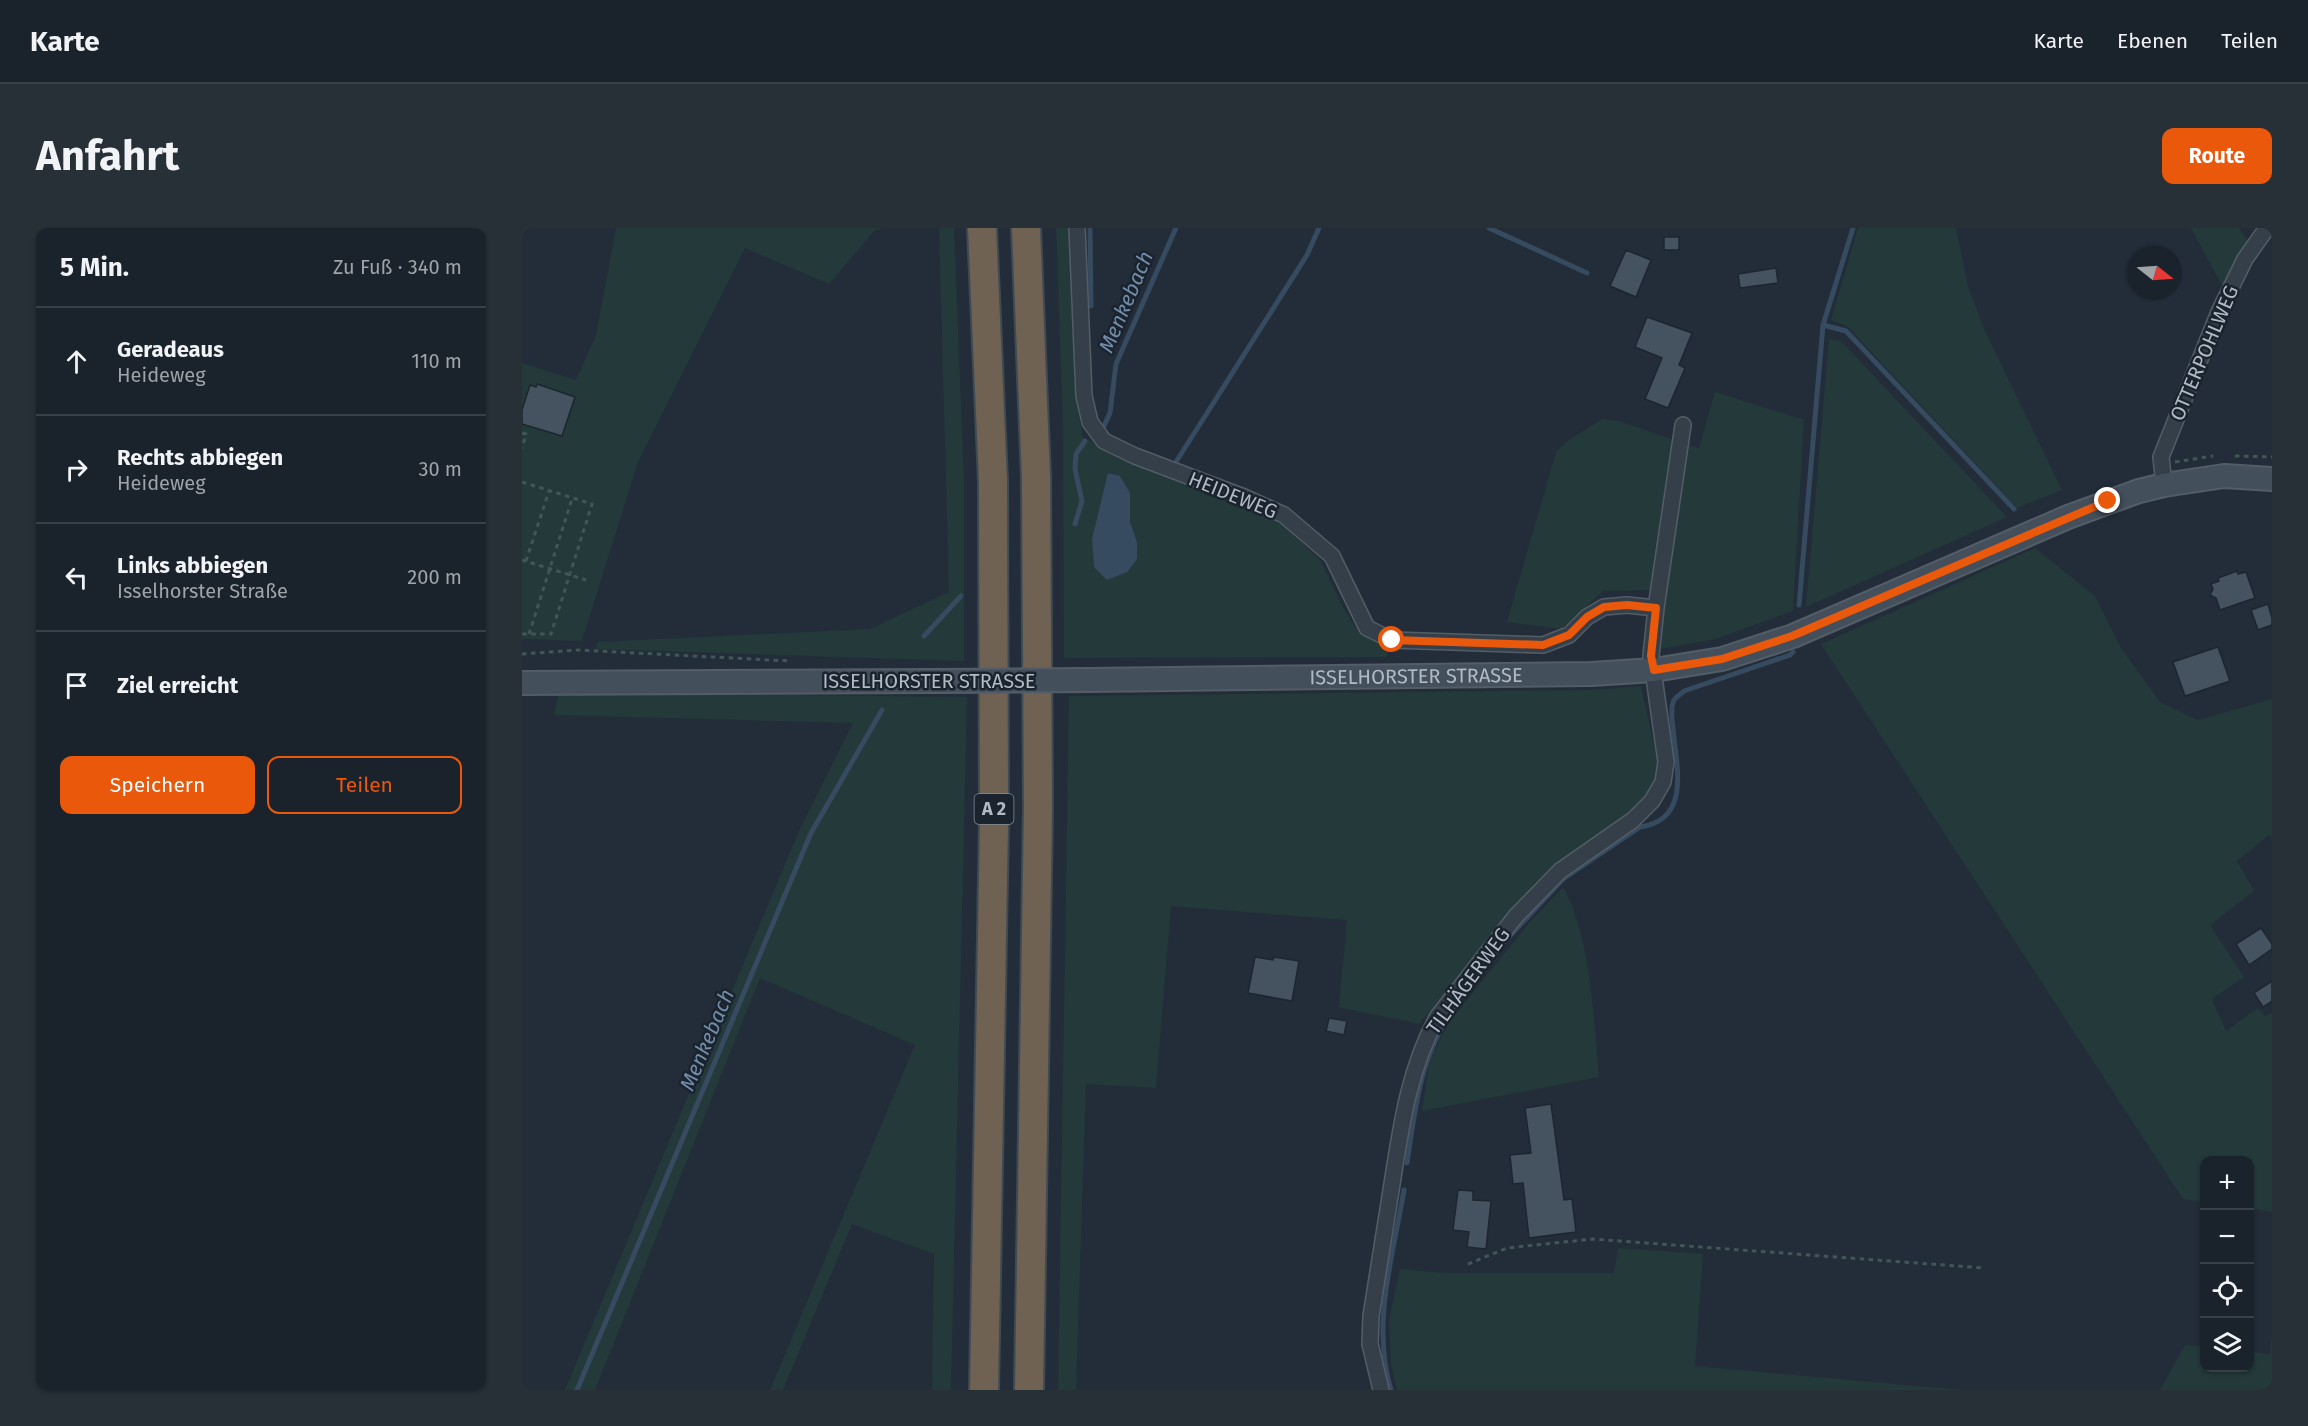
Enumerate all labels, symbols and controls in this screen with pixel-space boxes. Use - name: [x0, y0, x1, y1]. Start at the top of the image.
- text: Karte: [30, 25, 100, 58]
- text: Karte: [2033, 28, 2084, 54]
- text: Ebenen: [2117, 28, 2188, 54]
- text: Teilen: [2221, 28, 2278, 54]
- button: Route: [2162, 128, 2272, 184]
- text: Anfahrt: [36, 131, 179, 181]
- north arrow: [2128, 246, 2182, 300]
- water label: Menkebach: [1093, 247, 1159, 357]
- text: 5 Min.: [60, 252, 129, 283]
- text: Zu Fuß · 340 m: [333, 255, 462, 279]
- street label: OTTERPOHLWEG: [2165, 282, 2243, 424]
- text: Geradeaus: [117, 336, 224, 363]
- icon: ahead: [60, 345, 93, 378]
- text: 110 m: [411, 349, 462, 373]
- text: Heideweg: [117, 363, 206, 387]
- text: Rechts abbiegen: [117, 444, 283, 471]
- icon: right: [60, 453, 93, 486]
- text: 30 m: [418, 457, 462, 481]
- street label: HEIDEWEG: [1185, 466, 1281, 524]
- text: Heideweg: [117, 471, 206, 495]
- route end: [2094, 487, 2120, 513]
- text: Links abbiegen: [117, 552, 268, 579]
- icon: left: [60, 561, 93, 594]
- text: 200 m: [407, 565, 462, 589]
- text: Isselhorster Straße: [117, 579, 288, 603]
- route start: [1378, 626, 1404, 652]
- street label: ISSELHORSTER STRASSE: [1309, 663, 1523, 689]
- icon: arrive: [60, 669, 93, 702]
- street label: ISSELHORSTER STRASSE: [822, 669, 1036, 693]
- text: Ziel erreicht: [117, 672, 238, 699]
- button: Speichern: [60, 756, 255, 814]
- button: Teilen: [267, 756, 462, 814]
- road number: A 2: [974, 794, 1014, 824]
- street label: TILHÄGERWEG: [1421, 923, 1515, 1039]
- water label: Menkebach: [674, 985, 740, 1095]
- map controls: [2200, 1156, 2254, 1372]
- button: +: [2200, 1156, 2254, 1210]
- button: −: [2200, 1210, 2254, 1264]
- button: locate: [2200, 1264, 2254, 1318]
- button: layers: [2200, 1318, 2254, 1372]

